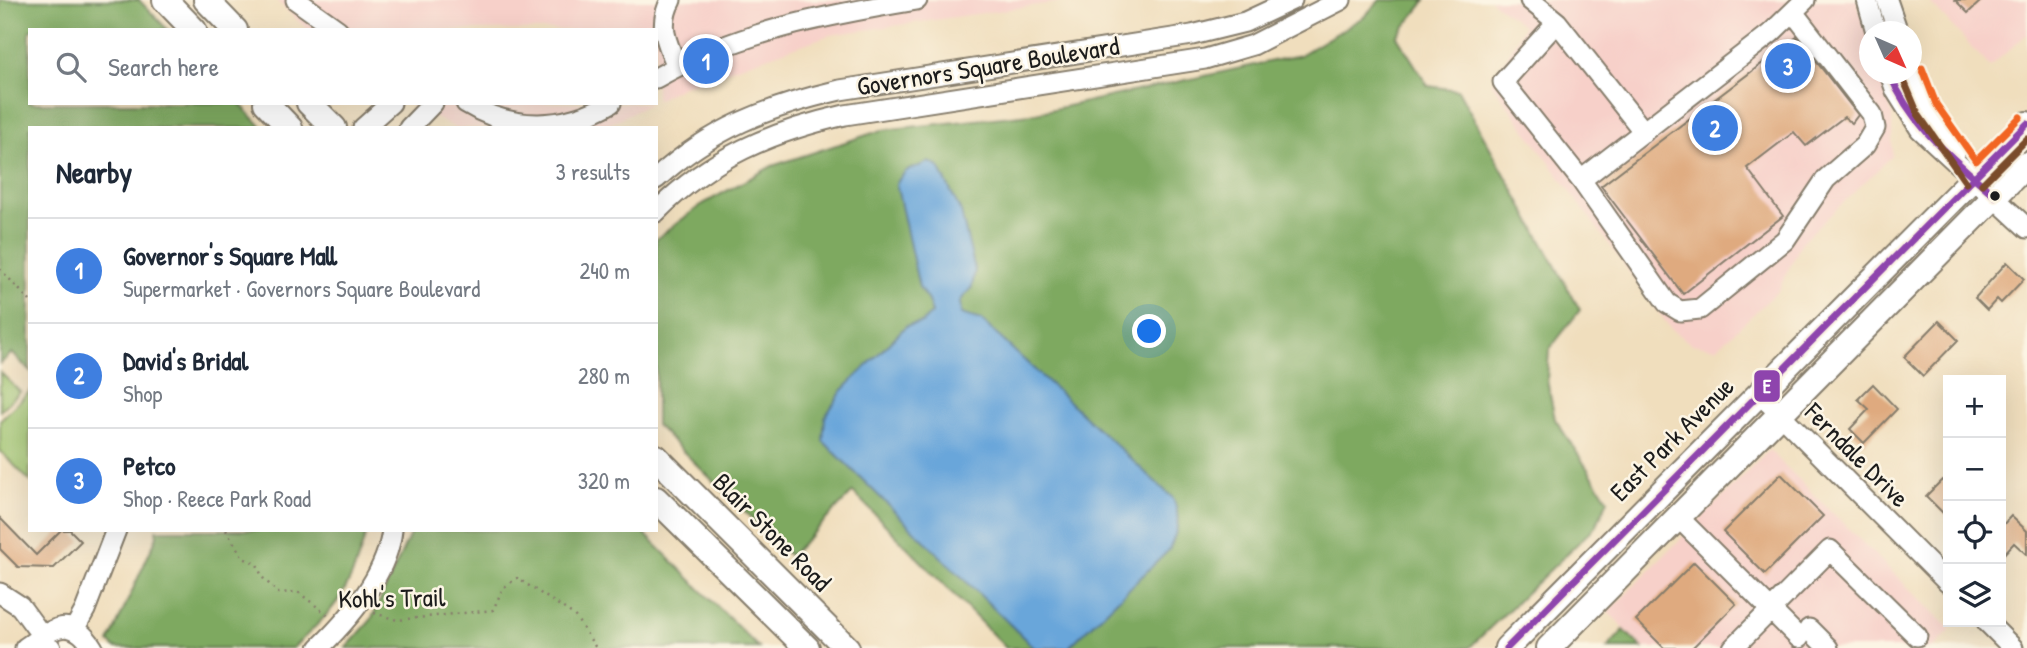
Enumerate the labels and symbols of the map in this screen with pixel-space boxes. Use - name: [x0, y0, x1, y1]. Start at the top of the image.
- north arrow: [1859, 21, 1922, 84]
- street label: Governors Square Boulevard: [854, 28, 1121, 104]
- pin: 1: [683, 35, 729, 87]
- pin: 3: [1765, 40, 1811, 92]
- pin: 2: [1692, 102, 1738, 154]
- unlabelled marker: [1988, 189, 2002, 203]
- your location: [1132, 314, 1166, 348]
- street label: East Park Avenue: [1602, 369, 1741, 508]
- line badge: E: [1753, 369, 1781, 403]
- text: E: [1763, 373, 1772, 399]
- street label: Ferndale Drive: [1797, 394, 1917, 515]
- street label: Blair Stone Road: [705, 465, 839, 599]
- street label: Kohl's Trail: [338, 579, 446, 616]

